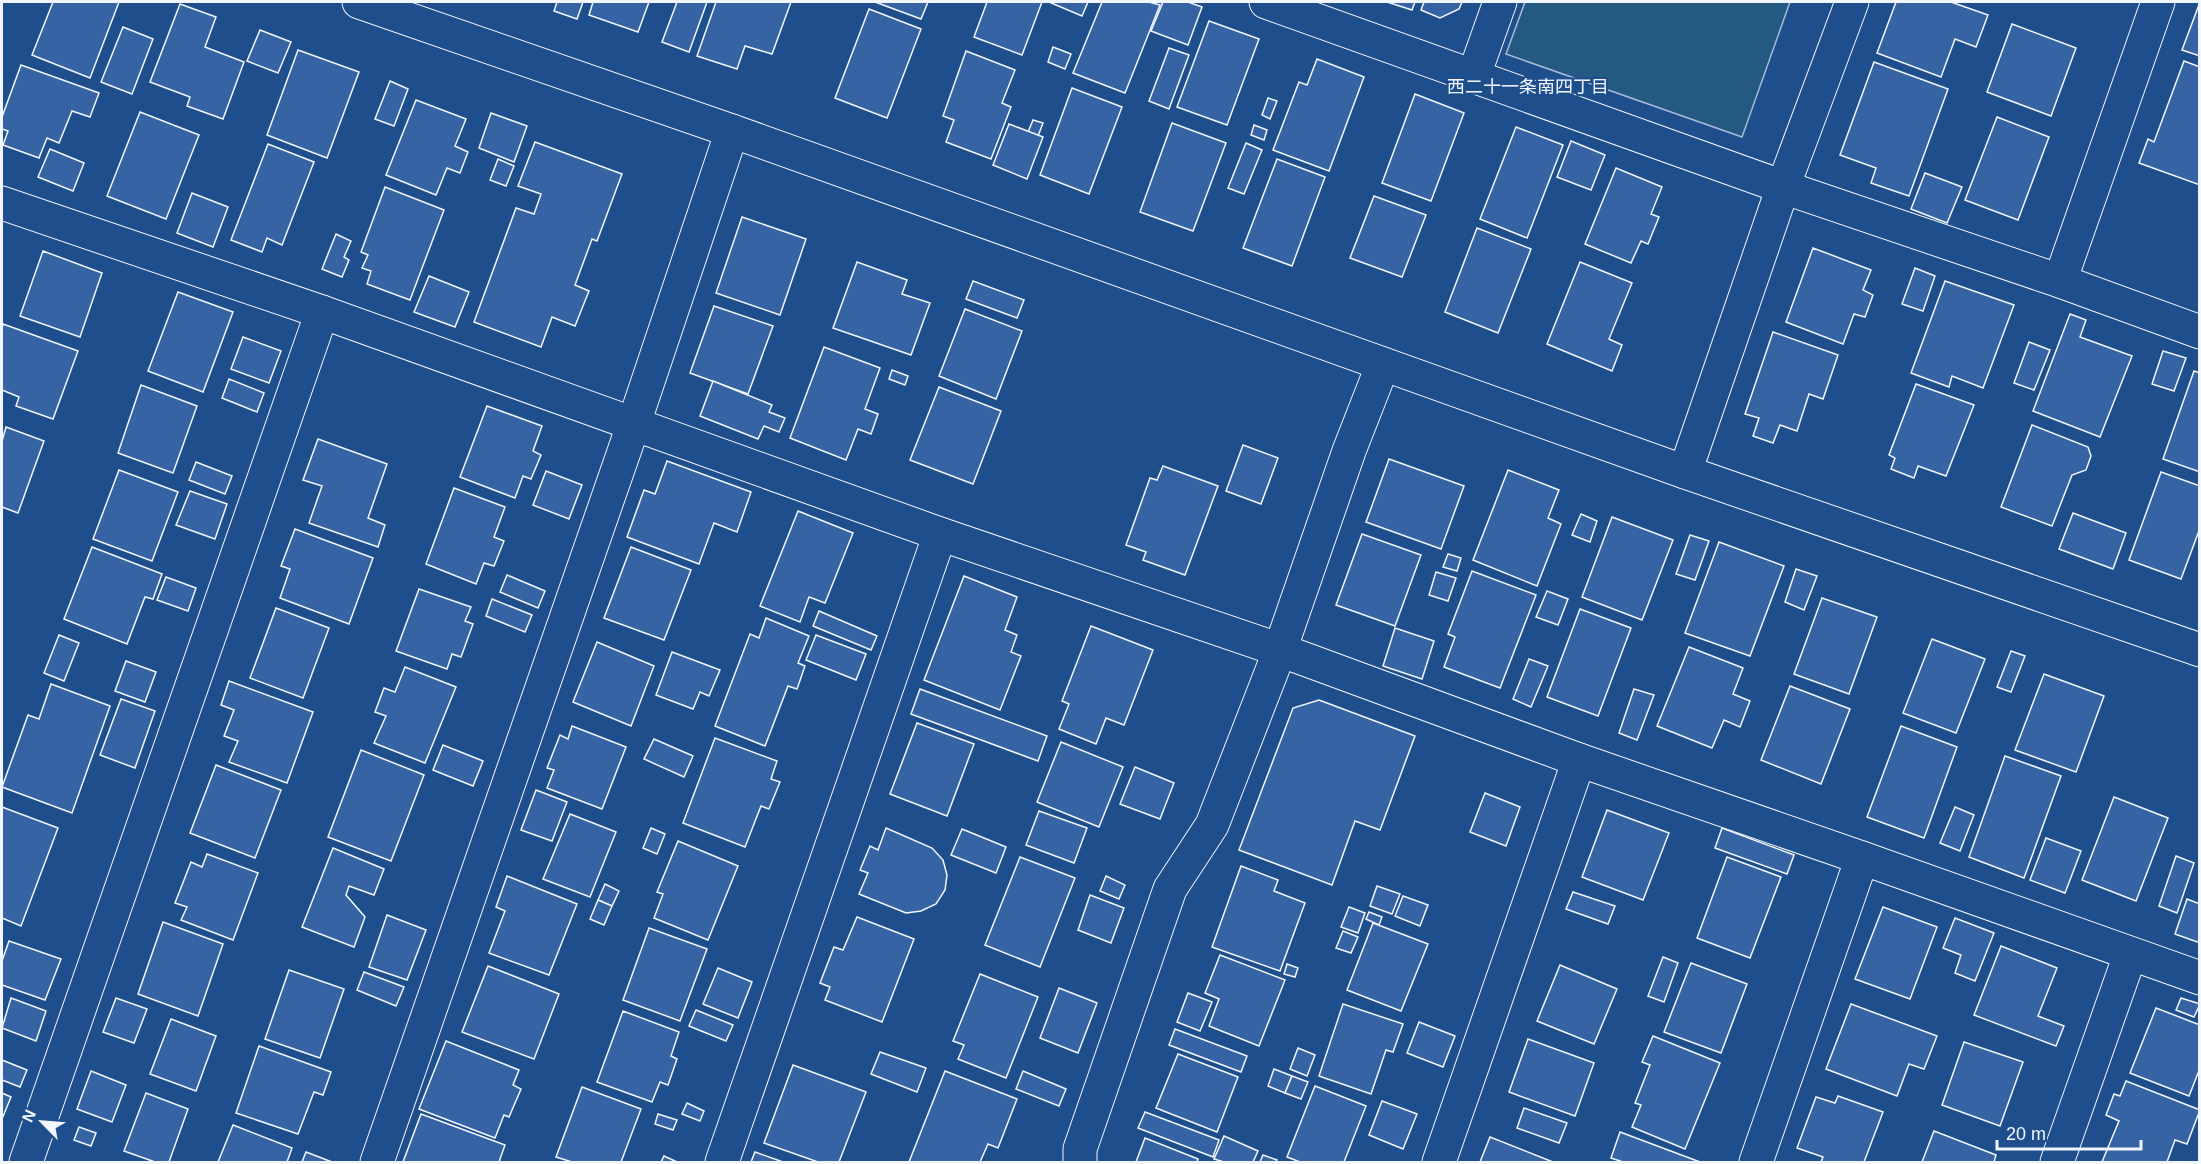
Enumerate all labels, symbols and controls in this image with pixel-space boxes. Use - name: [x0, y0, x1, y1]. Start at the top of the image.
- district label: 西二十一条南四丁目: [1447, 77, 1609, 97]
- north arrow: [12, 1092, 72, 1152]
- text: N: [19, 1107, 39, 1125]
- scale bar: [1997, 1113, 2141, 1151]
- text: 20 m: [2006, 1124, 2046, 1144]

